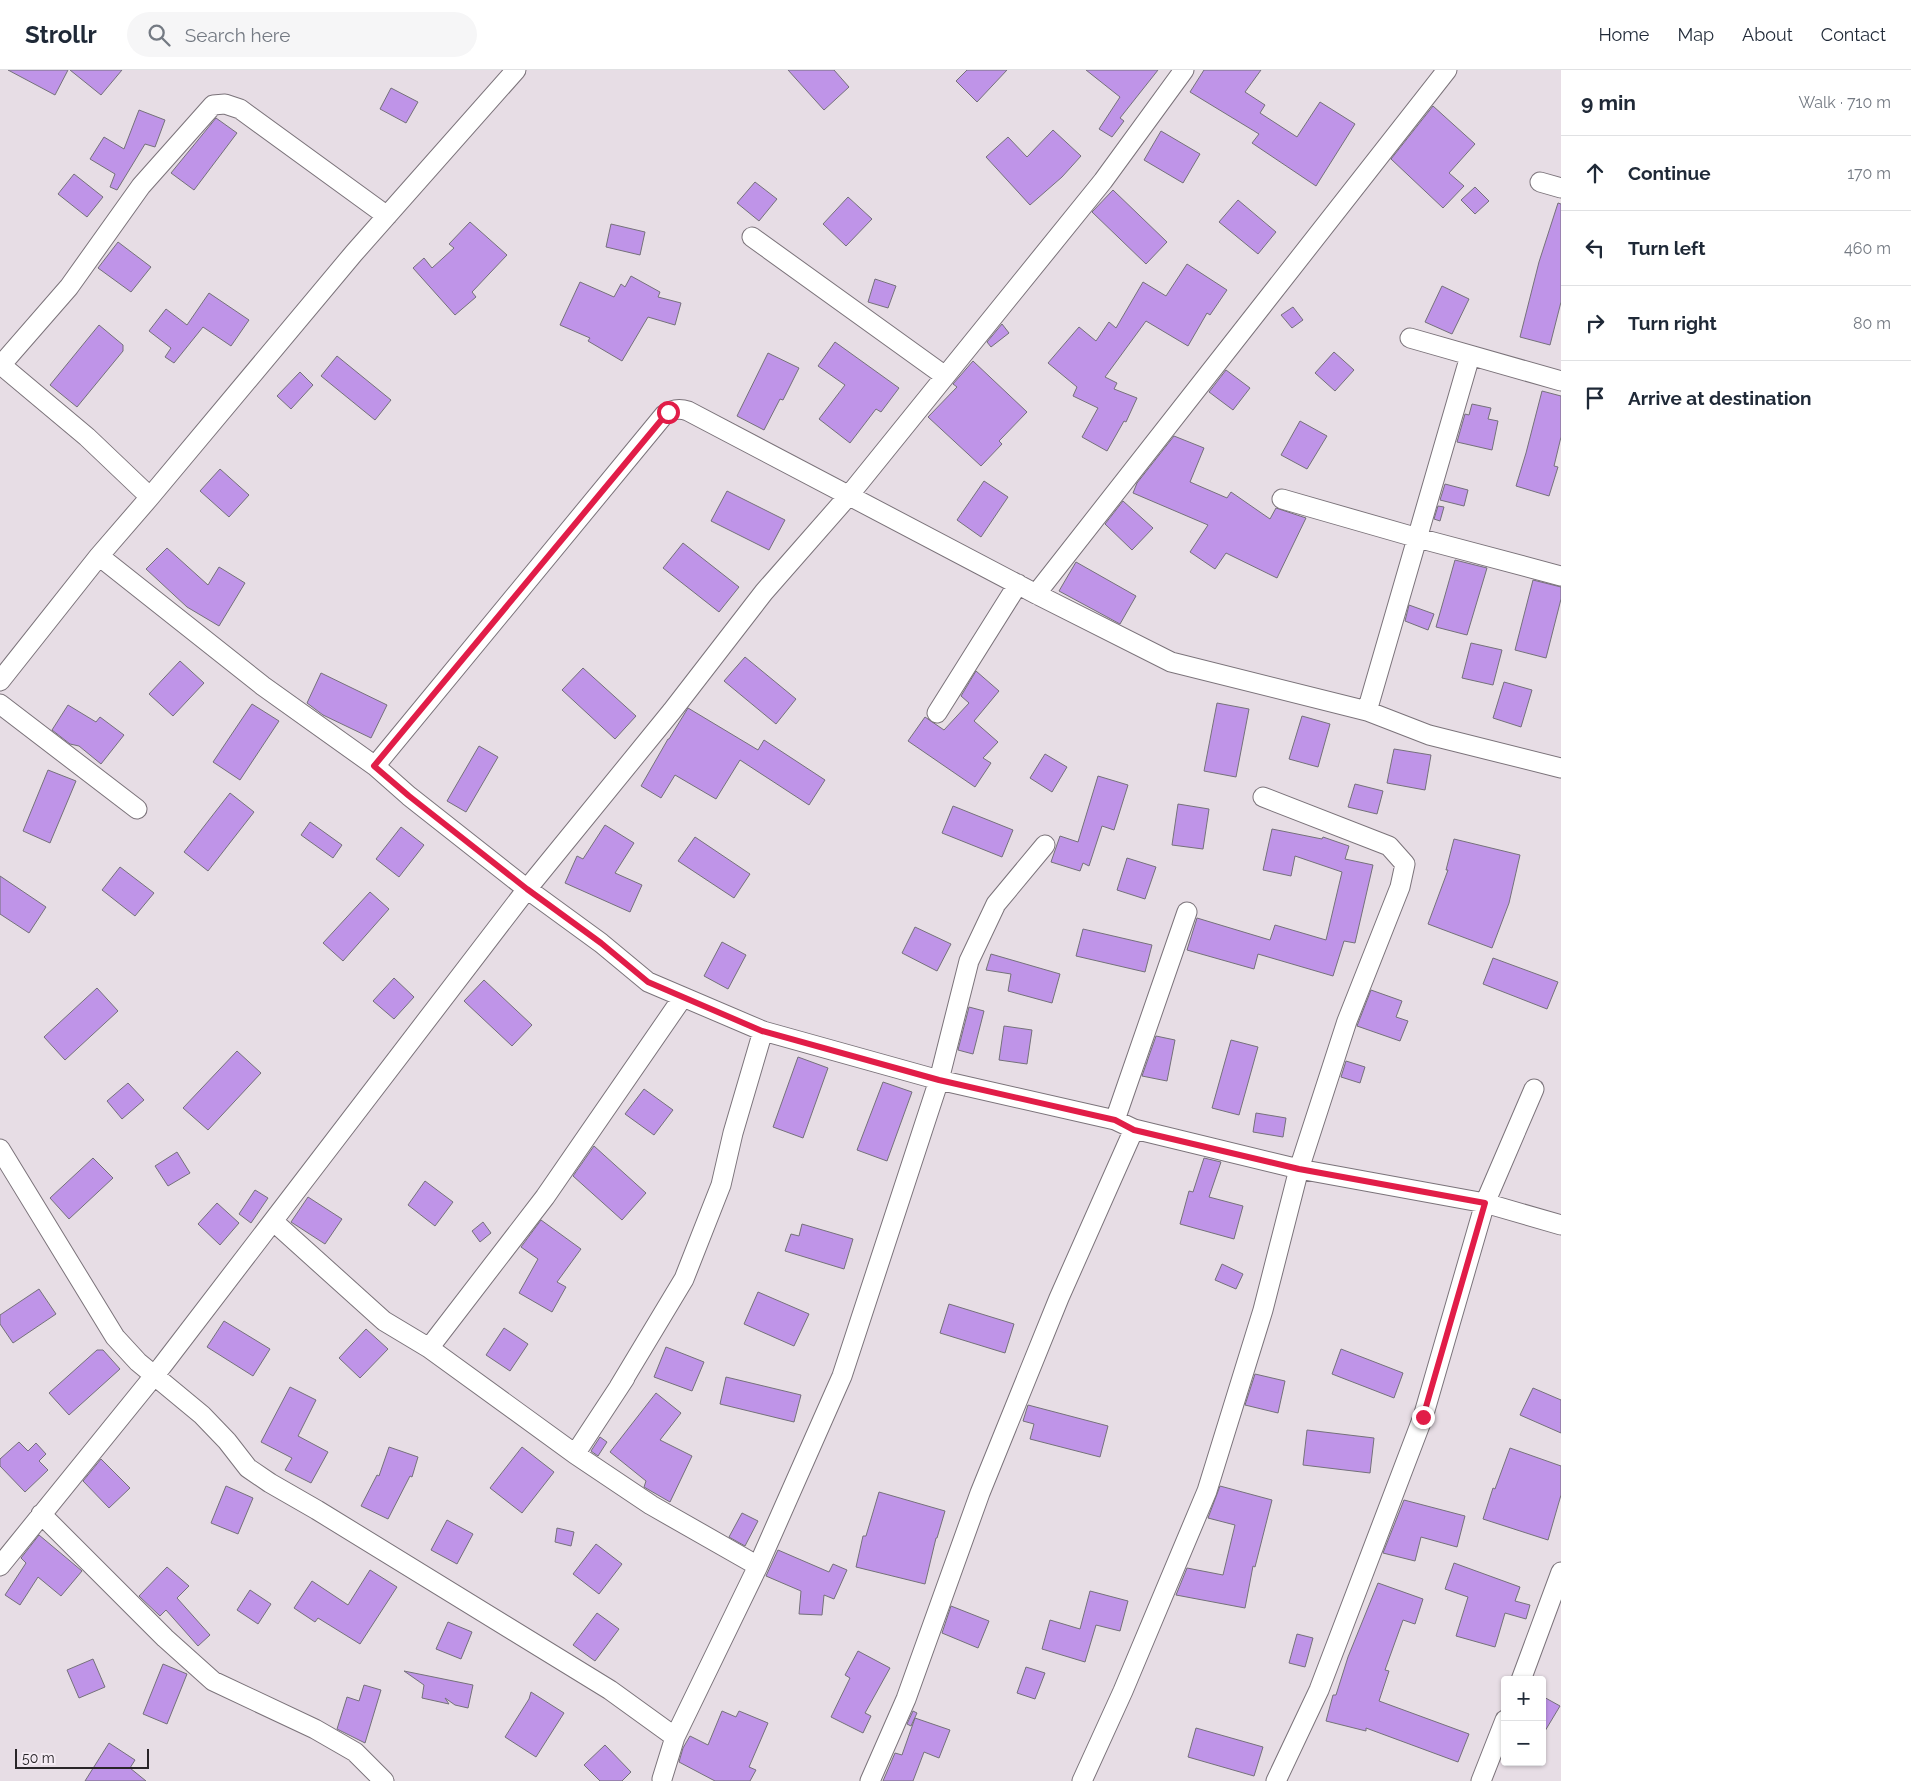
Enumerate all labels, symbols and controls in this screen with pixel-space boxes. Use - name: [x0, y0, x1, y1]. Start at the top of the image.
- search box: [127, 12, 477, 57]
- text: Strollr: [25, 20, 97, 49]
- icon: search: [145, 21, 173, 49]
- text: Search here: [185, 24, 290, 46]
- text: Home: [1598, 24, 1649, 45]
- text: Map: [1677, 24, 1714, 45]
- text: About: [1742, 24, 1793, 45]
- text: Contact: [1821, 24, 1886, 45]
- text: 9 min: [1581, 90, 1636, 115]
- text: Walk · 710 m: [1798, 93, 1891, 112]
- icon: ahead: [1581, 159, 1609, 187]
- text: Continue: [1628, 162, 1711, 184]
- text: 170 m: [1847, 164, 1891, 183]
- icon: left: [1581, 234, 1609, 262]
- text: Turn left: [1628, 237, 1705, 259]
- text: 460 m: [1844, 239, 1891, 258]
- icon: right: [1581, 309, 1609, 337]
- text: Turn right: [1628, 312, 1717, 334]
- text: 80 m: [1853, 314, 1891, 333]
- icon: arrive: [1581, 384, 1609, 412]
- text: Arrive at destination: [1628, 387, 1812, 409]
- route start: [657, 401, 680, 424]
- route end: [1412, 1406, 1435, 1429]
- map controls: [1501, 1676, 1546, 1766]
- button: +: [1501, 1676, 1546, 1721]
- button: −: [1501, 1721, 1546, 1766]
- scale bar: [15, 1746, 149, 1769]
- text: 50 m: [22, 1750, 55, 1766]

